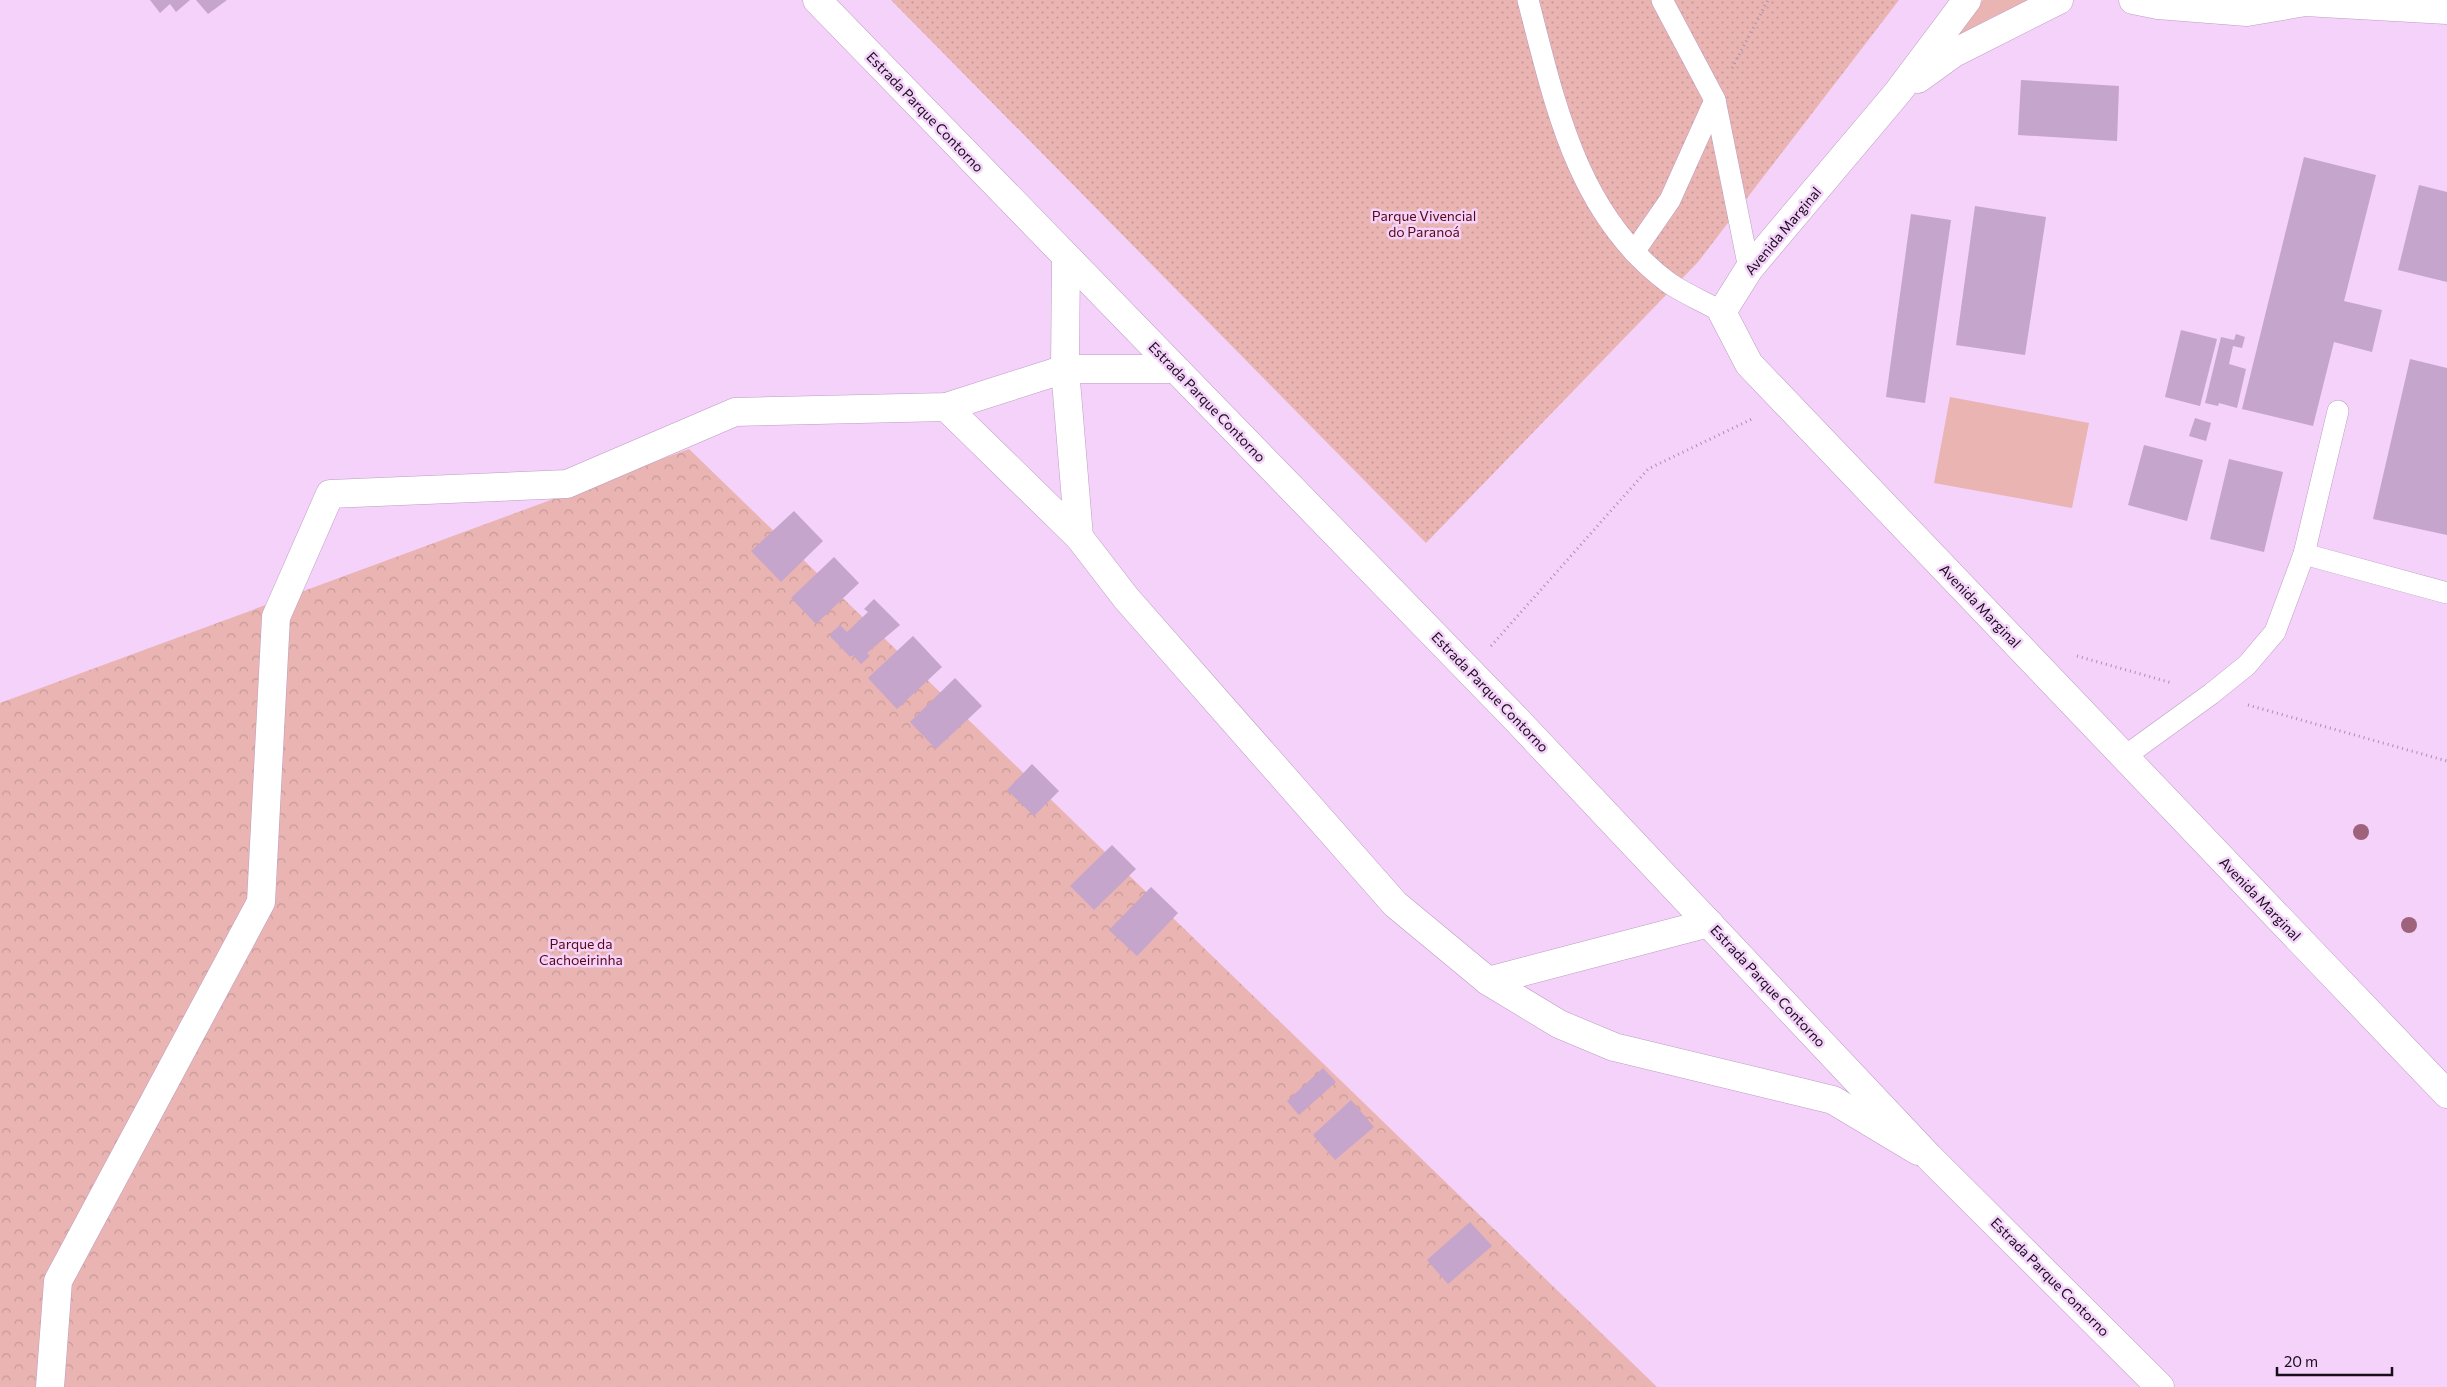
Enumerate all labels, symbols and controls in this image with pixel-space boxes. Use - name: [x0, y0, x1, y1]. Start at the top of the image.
- street label: Estrada Parque Contorno: [863, 48, 987, 175]
- street label: Avenida Marginal: [1741, 183, 1824, 278]
- park label: Parque Vivencial do Paranoá: [1372, 207, 1476, 240]
- street label: Estrada Parque Contorno: [1145, 338, 1269, 465]
- street label: Avenida Marginal: [1936, 560, 2024, 651]
- street label: Estrada Parque Contorno: [1428, 628, 1552, 755]
- street label: Avenida Marginal: [2216, 853, 2304, 944]
- street label: Estrada Parque Contorno: [1707, 921, 1829, 1050]
- park label: Parque da Cachoeirinha: [539, 935, 623, 968]
- street label: Estrada Parque Contorno: [1988, 1214, 2113, 1339]
- scale bar: [2277, 1344, 2392, 1376]
- text: 20 m: [2284, 1352, 2318, 1370]

